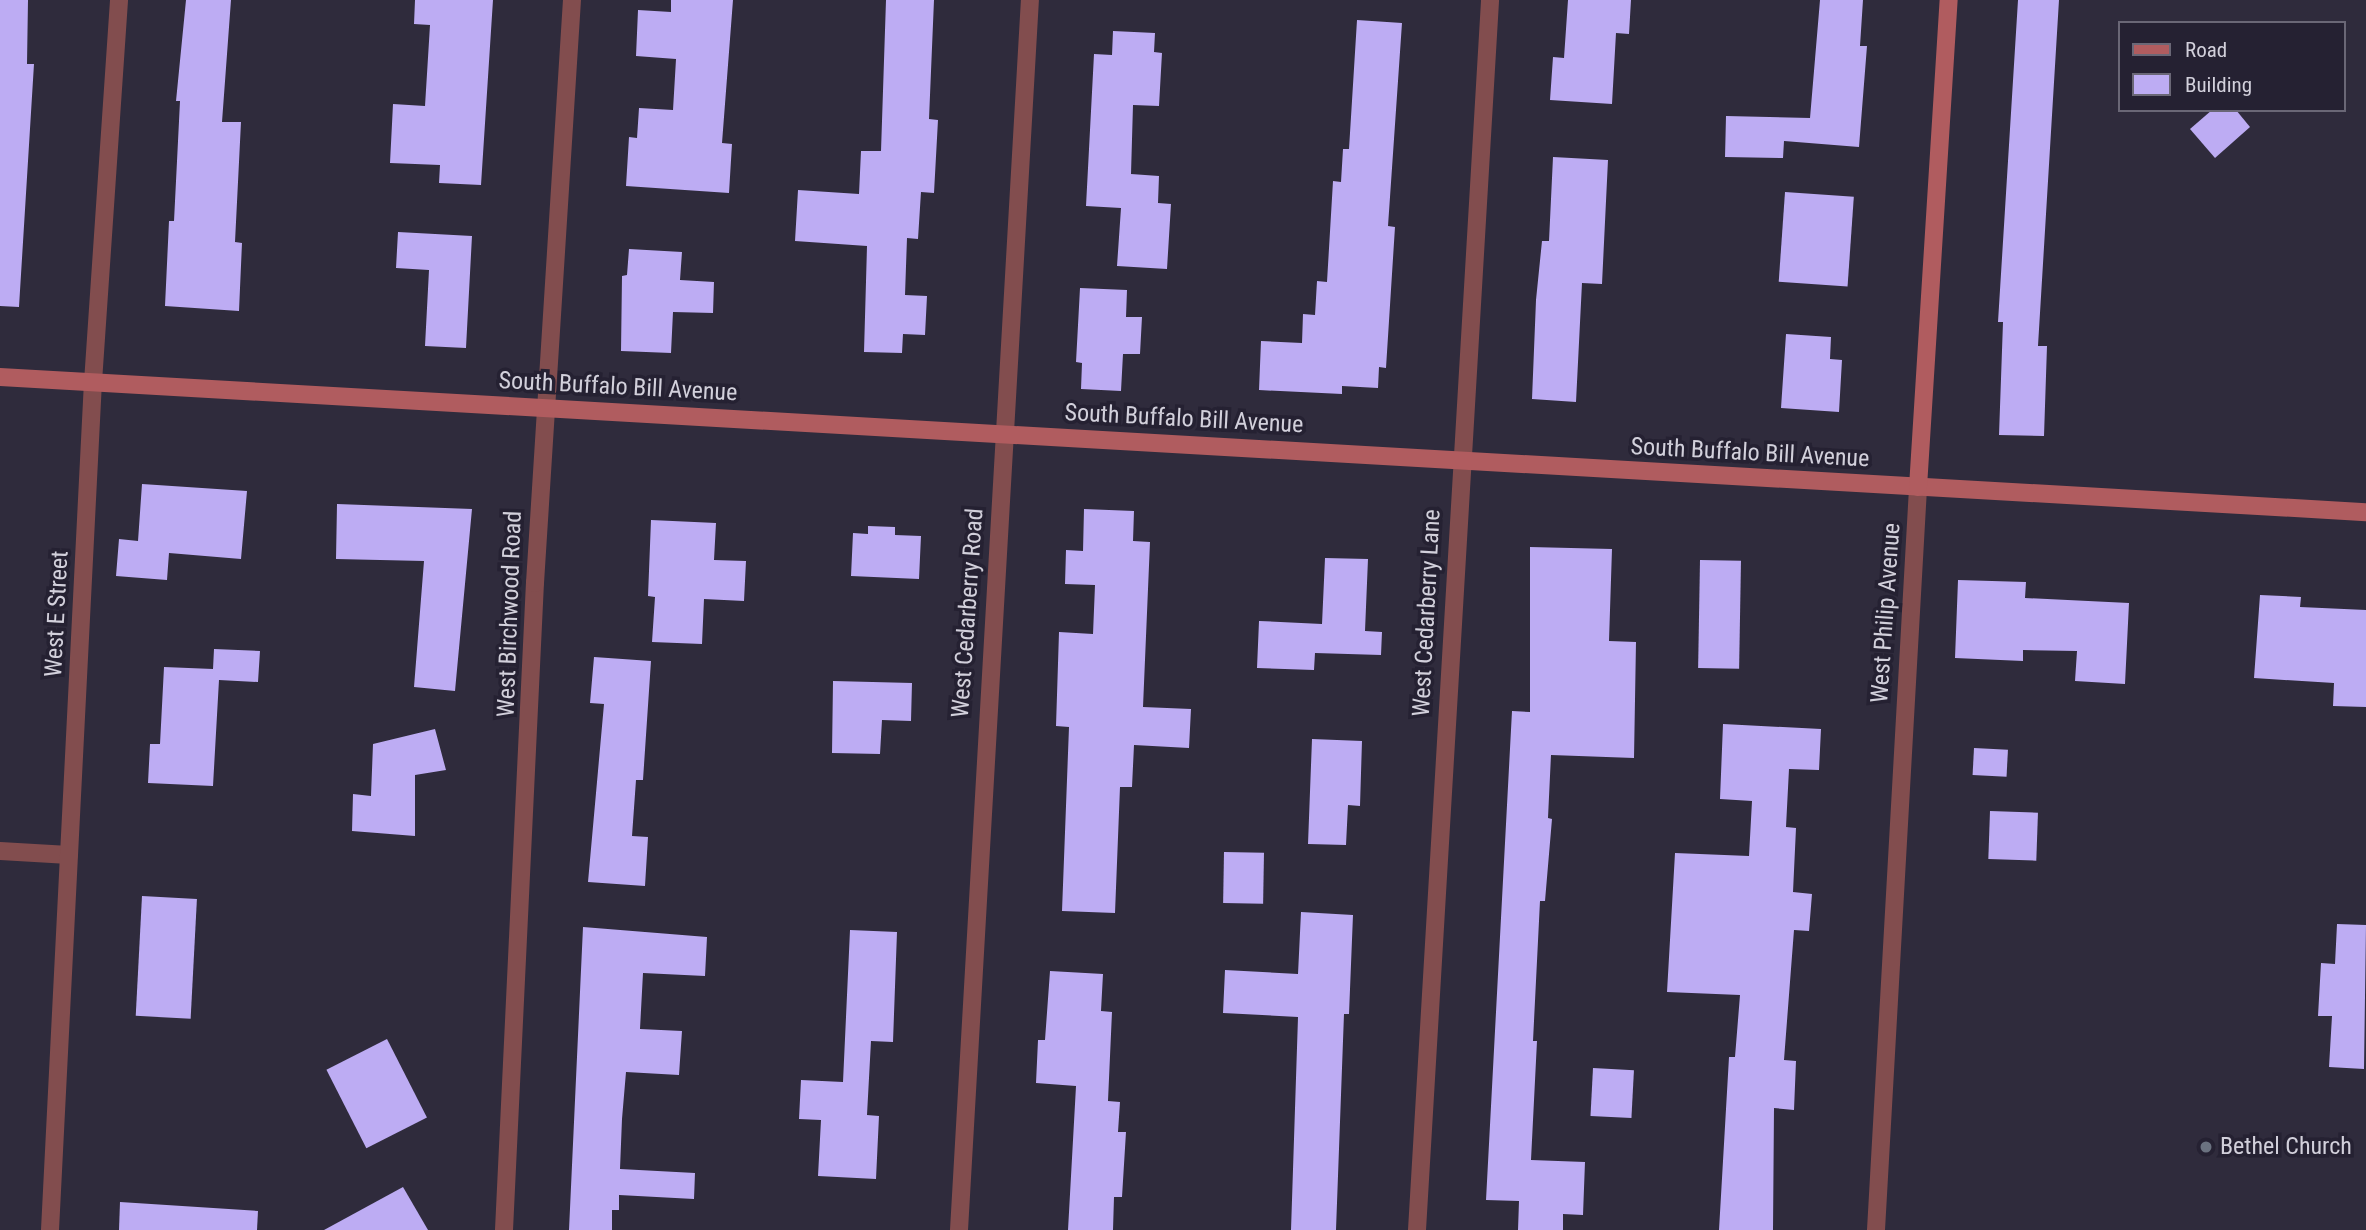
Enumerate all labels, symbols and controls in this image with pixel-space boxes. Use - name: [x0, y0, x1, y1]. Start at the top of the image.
- legend: [2118, 21, 2345, 112]
- text: Road: [2185, 38, 2227, 62]
- text: Building: [2185, 73, 2252, 97]
- street label: South Buffalo Bill Avenue: [498, 366, 738, 408]
- street label: South Buffalo Bill Avenue: [1064, 398, 1304, 440]
- street label: South Buffalo Bill Avenue: [1630, 432, 1870, 474]
- street label: West Cedarberry Road: [946, 507, 990, 719]
- street label: West Cedarberry Lane: [1407, 509, 1447, 717]
- street label: West Birchwood Road: [492, 510, 528, 718]
- street label: West Philip Avenue: [1865, 522, 1907, 704]
- street label: West E Street: [39, 550, 75, 678]
- place label: Bethel Church: [2220, 1133, 2352, 1161]
- marker: Bethel Church: [2198, 1139, 2214, 1155]

